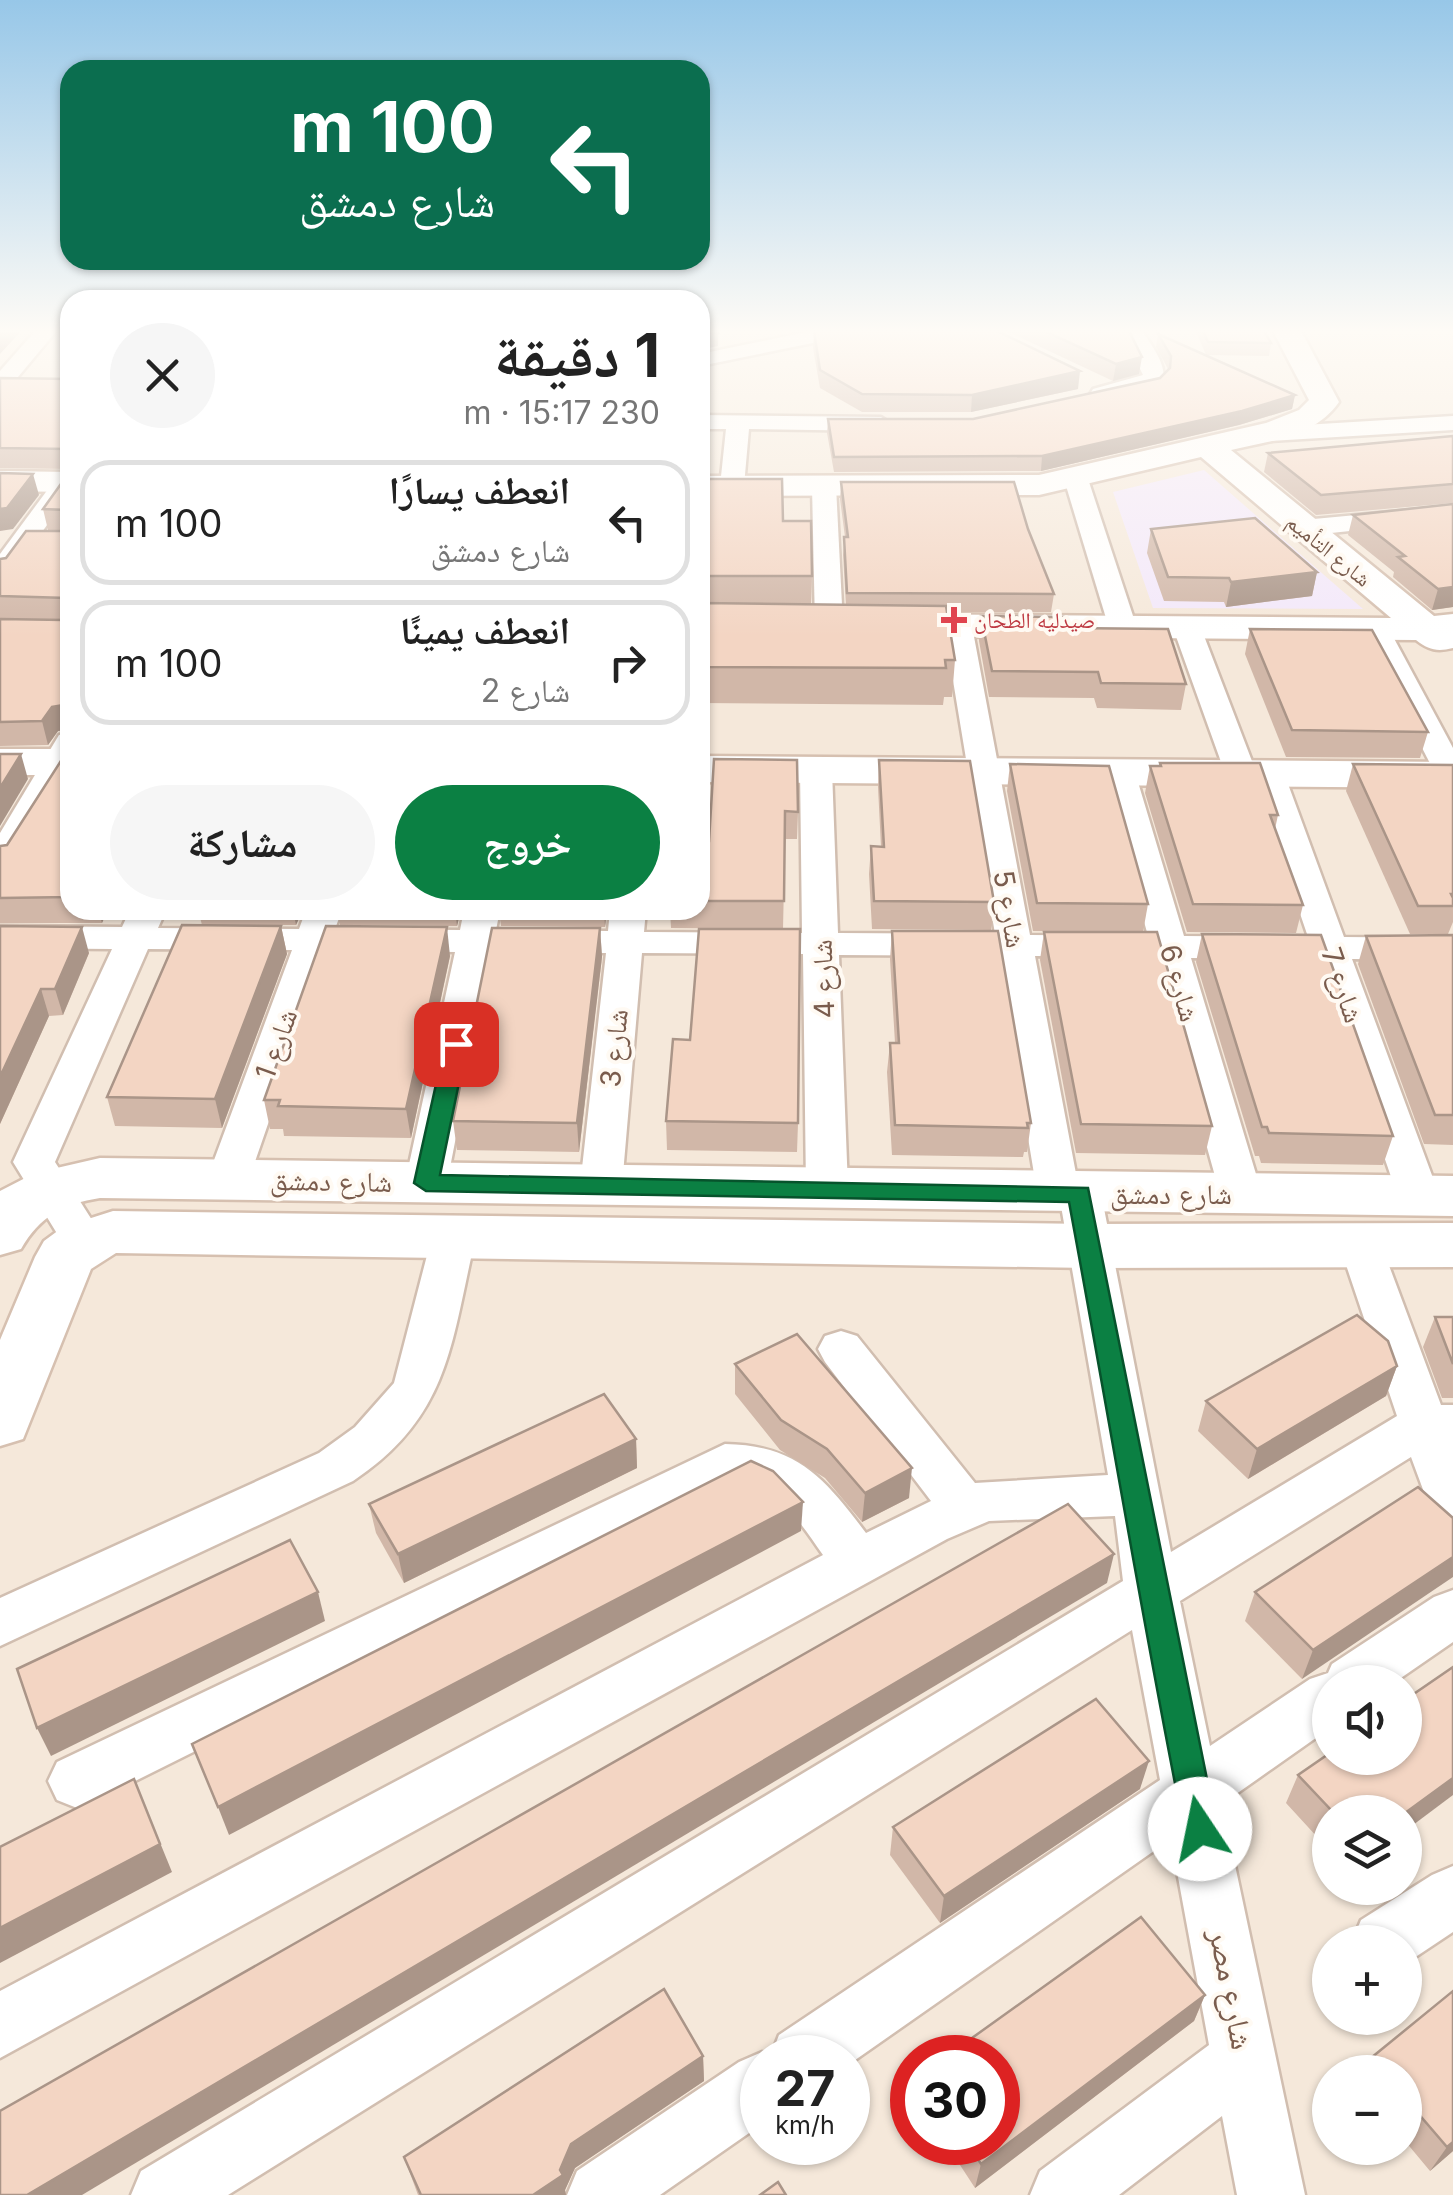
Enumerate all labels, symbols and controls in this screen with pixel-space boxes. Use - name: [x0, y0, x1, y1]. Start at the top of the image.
- text: 100 m: [290, 84, 495, 169]
- icon: left: [530, 100, 660, 230]
- text: شارع دمشق: [299, 173, 495, 228]
- text: 1 دقيقة: [494, 319, 660, 391]
- button: close: [110, 323, 215, 428]
- text: 230 m · 15:17: [463, 393, 660, 432]
- text: انعطف يسارًا: [389, 467, 570, 513]
- icon: left: [600, 495, 655, 550]
- text: 100 m: [115, 500, 222, 546]
- street label: شارع التأميم: [1280, 508, 1376, 593]
- text: شارع دمشق: [431, 531, 570, 570]
- text: انعطف يمينًا: [400, 607, 570, 653]
- place label: صيدليه الطحان: [974, 607, 1095, 634]
- marker: صيدليه الطحان: [943, 609, 965, 631]
- icon: right: [600, 635, 655, 690]
- text: 100 m: [115, 640, 222, 686]
- text: شارع 2: [481, 671, 570, 710]
- button: مشاركة: [110, 785, 375, 900]
- button: خروج: [395, 785, 660, 900]
- street label: شارع 5: [985, 868, 1034, 951]
- street label: شارع 4: [805, 939, 842, 1019]
- street label: شارع 6: [1152, 941, 1207, 1026]
- street label: شارع 7: [1313, 943, 1372, 1027]
- pin: [414, 1002, 499, 1087]
- street label: شارع 1: [248, 1004, 305, 1084]
- street label: شارع 3: [593, 1007, 636, 1089]
- icon: arrive: [429, 1017, 484, 1072]
- street label: شارع دمشق: [270, 1163, 392, 1200]
- street label: شارع دمشق: [1110, 1177, 1232, 1212]
- map controls: [1312, 1665, 1422, 2165]
- button: sound: [1312, 1665, 1422, 1775]
- position arrow: [1148, 1777, 1252, 1881]
- button: layers: [1312, 1795, 1422, 1905]
- street label: شارع مصر: [1200, 1924, 1263, 2053]
- button: +: [1312, 1925, 1422, 2035]
- speed limit sign: 30: [890, 2035, 1020, 2165]
- button: −: [1312, 2055, 1422, 2165]
- text: 27: [775, 2058, 835, 2118]
- text: km/h: [775, 2110, 835, 2140]

